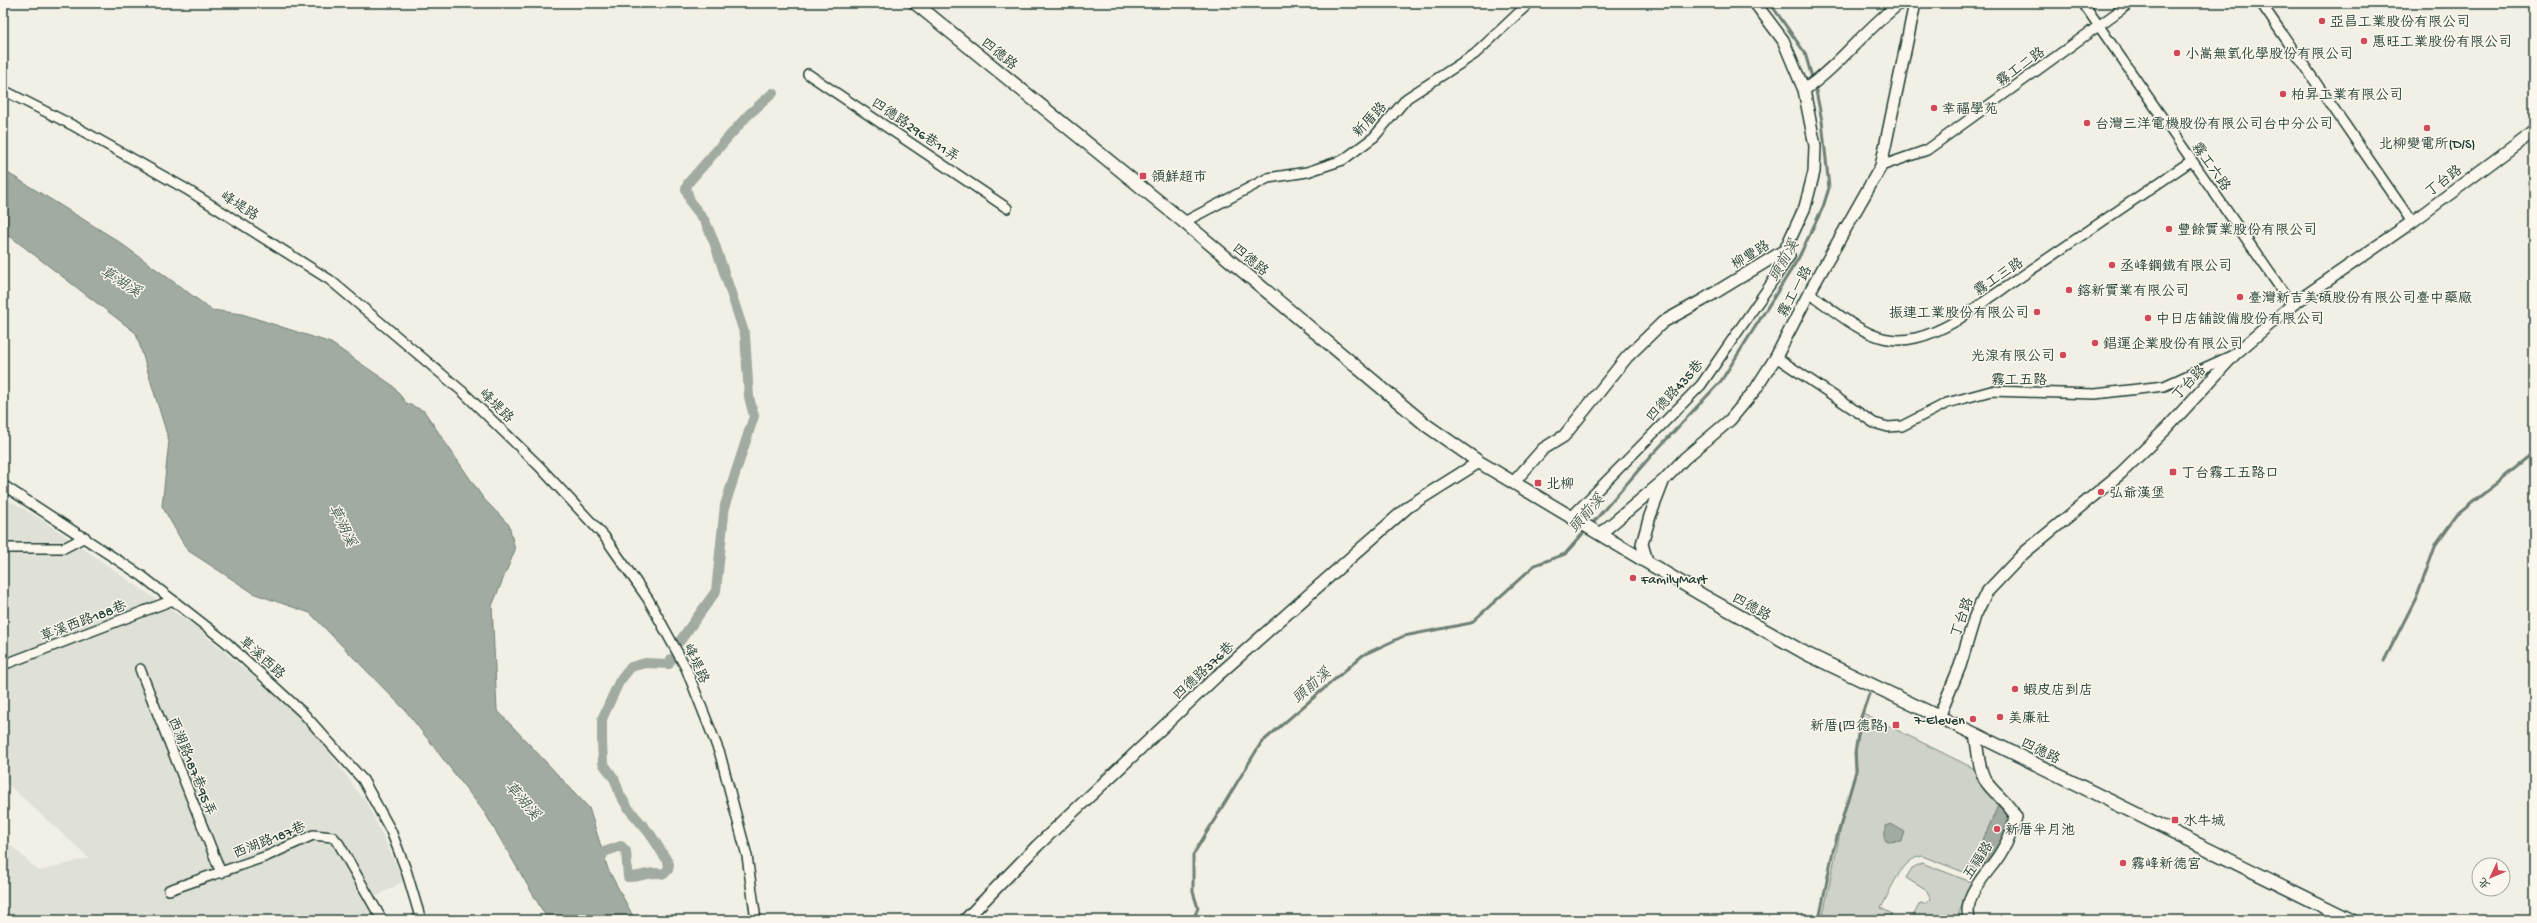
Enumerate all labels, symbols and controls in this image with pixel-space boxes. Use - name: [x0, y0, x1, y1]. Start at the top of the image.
- place label: 亞昌工業股份有限公司: [2330, 14, 2470, 32]
- marker: 亞昌工業股份有限公司: [2317, 16, 2327, 26]
- street label: 四德路: [977, 34, 1021, 75]
- place label: 惠旺工業股份有限公司: [2372, 34, 2512, 52]
- marker: 惠旺工業股份有限公司: [2359, 36, 2369, 46]
- street label: 霧工二路: [1993, 44, 2049, 91]
- place label: 小嵩無氧化學股份有限公司: [2185, 46, 2353, 64]
- marker: 小嵩無氧化學股份有限公司: [2172, 48, 2182, 58]
- place label: 柏昇工業有限公司: [2291, 87, 2403, 105]
- marker: 柏昇工業有限公司: [2278, 89, 2288, 99]
- street label: 四德路296巷11弄: [867, 95, 962, 167]
- street label: 新厝路: [1350, 99, 1391, 142]
- place label: 幸福學苑: [1942, 101, 1998, 119]
- marker: 幸福學苑: [1929, 103, 1939, 113]
- place label: 台灣三洋電機股份有限公司台中分公司: [2095, 116, 2333, 134]
- marker: 台灣三洋電機股份有限公司台中分公司: [2082, 118, 2092, 128]
- marker: 北柳變電所(D/S): [2422, 123, 2432, 133]
- place label: 北柳變電所(D/S): [2379, 136, 2475, 154]
- street label: 霧工六路: [2187, 139, 2234, 195]
- street label: 丁台路: [2422, 162, 2466, 201]
- place label: 領鮮超市: [1151, 169, 1207, 187]
- marker: 領鮮超市: [1138, 171, 1148, 181]
- street label: 峰堤路: [216, 188, 262, 225]
- place label: 豐餘實業股份有限公司: [2177, 222, 2317, 240]
- marker: 豐餘實業股份有限公司: [2164, 224, 2174, 234]
- water label: 頭前溪: [1765, 236, 1804, 285]
- street label: 柳豐路: [1728, 237, 1774, 274]
- street label: 四德路: [1228, 240, 1272, 281]
- street label: 霧工三路: [1971, 255, 2027, 301]
- place label: 丞峰鋼鐵有限公司: [2120, 258, 2232, 276]
- marker: 丞峰鋼鐵有限公司: [2107, 260, 2117, 270]
- water label: 草湖溪: [96, 263, 145, 303]
- street label: 霧工一路: [1775, 263, 1817, 321]
- place label: 鎔新實業有限公司: [2077, 283, 2189, 301]
- marker: 鎔新實業有限公司: [2064, 285, 2074, 295]
- place label: 臺灣新吉美碩股份有限公司臺中藥廠: [2248, 290, 2472, 308]
- marker: 臺灣新吉美碩股份有限公司臺中藥廠: [2235, 292, 2245, 302]
- place label: 振連工業股份有限公司: [1889, 305, 2029, 323]
- marker: 振連工業股份有限公司: [2032, 307, 2042, 317]
- place label: 中日店舖設備股份有限公司: [2156, 311, 2324, 329]
- marker: 中日店舖設備股份有限公司: [2143, 313, 2153, 323]
- place label: 錩運企業股份有限公司: [2103, 336, 2243, 354]
- marker: 錩運企業股份有限公司: [2090, 338, 2100, 348]
- place label: 光湶有限公司: [1971, 348, 2055, 366]
- marker: 光湶有限公司: [2058, 350, 2068, 360]
- street label: 四德路435巷: [1643, 356, 1709, 426]
- street label: 丁台路: [2169, 362, 2210, 405]
- street label: 霧工五路: [1991, 372, 2047, 390]
- street label: 峰堤路: [474, 385, 517, 428]
- place label: 丁台霧工五路口: [2181, 465, 2279, 483]
- marker: 丁台霧工五路口: [2168, 467, 2178, 477]
- place label: 北柳: [1546, 477, 1574, 494]
- marker: 北柳: [1533, 478, 1543, 488]
- place label: 弘爺漢堡: [2109, 485, 2165, 503]
- marker: 弘爺漢堡: [2096, 487, 2106, 497]
- water label: 頭前溪: [1565, 490, 1610, 537]
- water label: 草湖溪: [323, 501, 360, 551]
- place label: FamilyMart: [1640, 572, 1708, 589]
- marker: FamilyMart: [1628, 573, 1638, 583]
- street label: 四德路: [1728, 590, 1774, 626]
- street label: 丁台路: [1947, 595, 1979, 640]
- street label: 草溪西路188巷: [38, 597, 130, 647]
- street label: 草溪西路: [235, 633, 288, 684]
- street label: 四德路376巷: [1170, 638, 1240, 705]
- street label: 峰堤路: [678, 641, 712, 687]
- water label: 頭前溪: [1289, 664, 1336, 708]
- place label: 蝦皮店到店: [2023, 683, 2093, 700]
- marker: 蝦皮店到店: [2010, 684, 2020, 694]
- place label: 美廉社: [2008, 711, 2050, 728]
- marker: 美廉社: [1995, 712, 2005, 722]
- place label: 7-Eleven: [1913, 713, 1965, 730]
- marker: 7-Eleven: [1968, 714, 1978, 724]
- street label: 西湖路187巷95弄: [163, 715, 219, 819]
- place label: 新厝(四德路): [1810, 718, 1888, 736]
- marker: 新厝(四德路): [1891, 720, 1901, 730]
- street label: 四德路: [2017, 735, 2063, 769]
- water label: 草湖溪: [500, 778, 544, 825]
- place label: 水牛城: [2183, 814, 2225, 831]
- marker: 水牛城: [2170, 815, 2180, 825]
- street label: 西湖路187巷: [231, 818, 310, 864]
- place label: 新厝半月池: [2005, 822, 2075, 840]
- marker: 新厝半月池: [1992, 824, 2002, 834]
- street label: 五福路: [1959, 839, 1998, 884]
- place label: 霧峰新德宮: [2131, 856, 2201, 874]
- north arrow: [2471, 857, 2511, 897]
- marker: 霧峰新德宮: [2118, 858, 2128, 868]
- text: 北: [2477, 874, 2493, 891]

